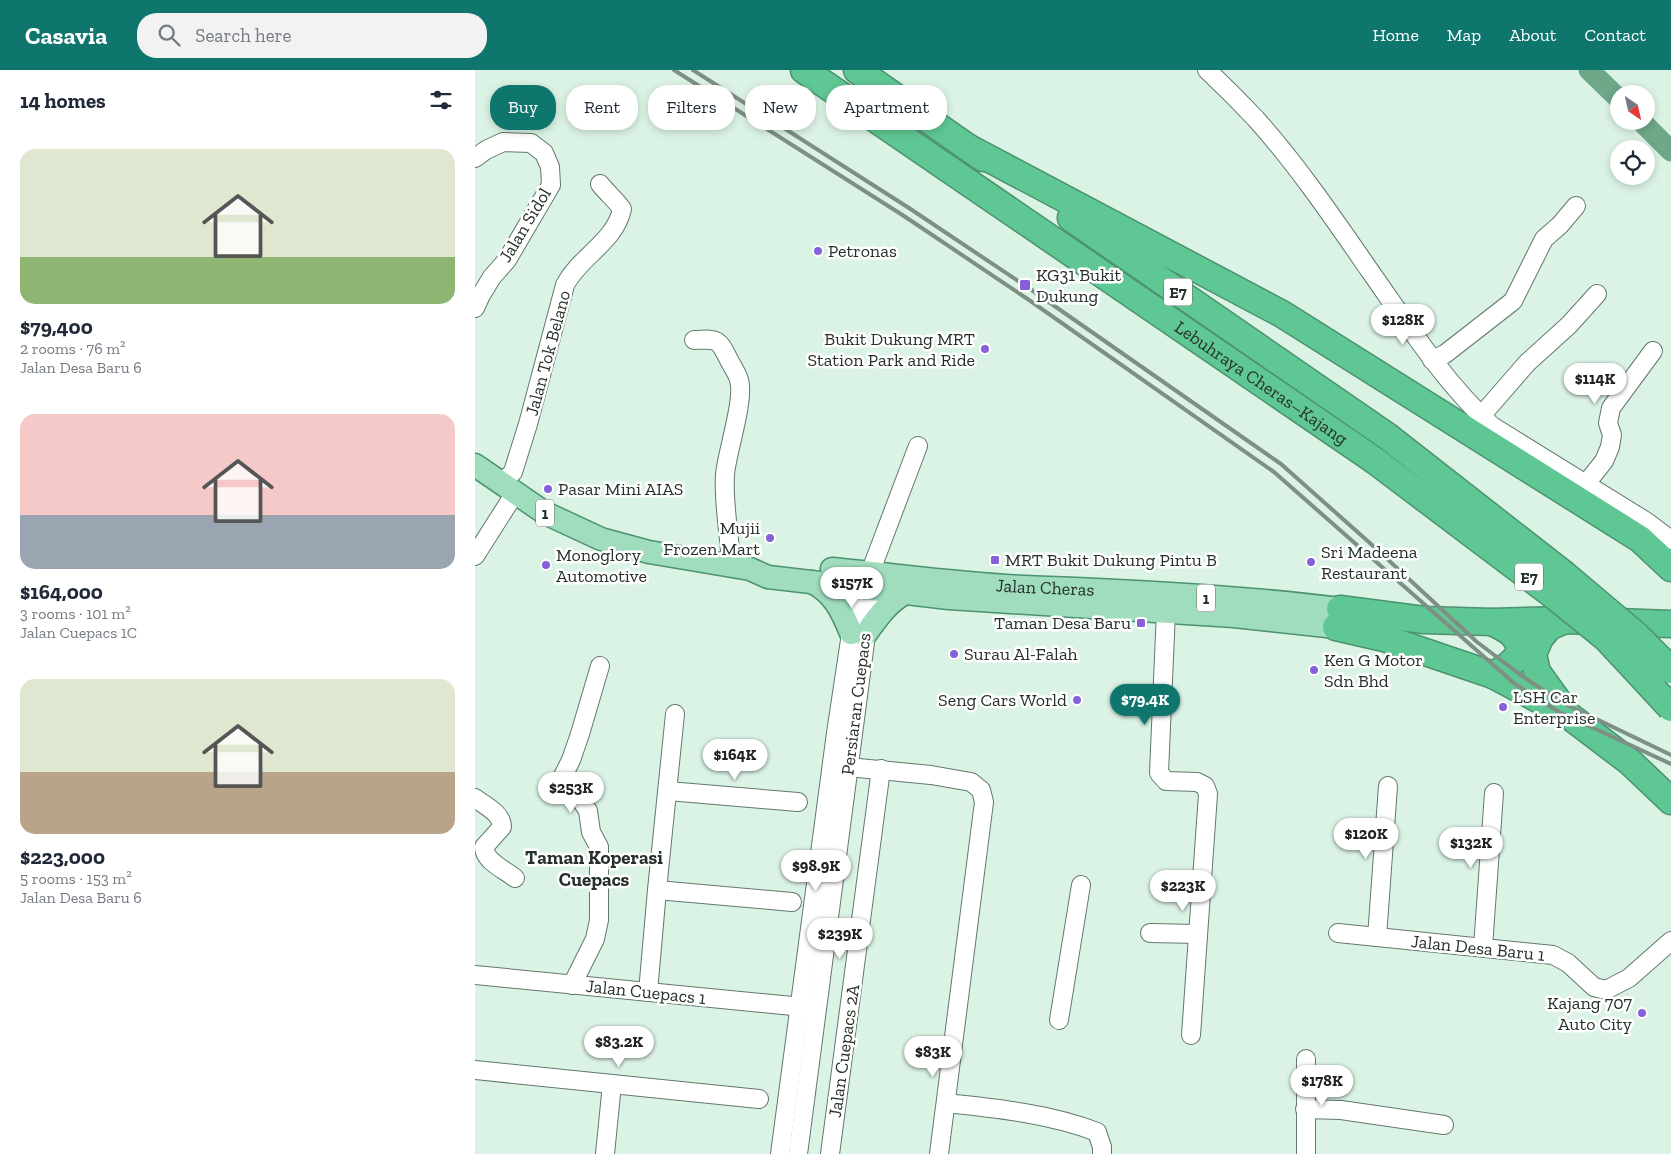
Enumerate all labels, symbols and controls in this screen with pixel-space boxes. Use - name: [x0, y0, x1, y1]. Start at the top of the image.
- search box: [137, 13, 487, 58]
- text: Casavia: [25, 21, 107, 50]
- icon: search: [155, 21, 183, 49]
- text: Search here: [195, 24, 292, 47]
- text: Home: [1372, 24, 1419, 46]
- text: Map: [1447, 24, 1481, 46]
- text: About: [1509, 24, 1556, 46]
- text: Contact: [1584, 24, 1646, 46]
- chip: Buy: [490, 85, 556, 130]
- chip: Rent: [566, 85, 638, 130]
- chip: Filters: [648, 85, 735, 130]
- chip: New: [745, 85, 816, 130]
- chip: Apartment: [826, 85, 947, 130]
- north arrow: [1610, 85, 1655, 130]
- map controls: [1610, 85, 1655, 185]
- icon: filters: [427, 86, 455, 114]
- text: 14 homes: [20, 88, 106, 113]
- button: locate: [1610, 140, 1655, 185]
- icon: home: [193, 181, 283, 271]
- street label: Jalan Sidol: [494, 184, 556, 266]
- place label: Petronas: [828, 240, 897, 262]
- marker: Petronas: [812, 245, 824, 257]
- place label: KG31 Bukit Dukung: [1036, 264, 1122, 307]
- marker: KG31 Bukit Dukung: [1018, 278, 1032, 292]
- road number: E7: [1164, 278, 1192, 306]
- street label: Jalan Tok Belano: [521, 288, 575, 418]
- pin: $128K: [1368, 304, 1438, 346]
- text: $128K: [1382, 310, 1424, 329]
- text: $79,400: [20, 314, 93, 339]
- street label: Lebuhraya Cheras–Kajang: [1170, 316, 1352, 450]
- place label: Bukit Dukung MRT Station Park and Ride: [807, 328, 975, 371]
- text: 2 rooms · 76 m²: [20, 339, 126, 358]
- marker: Bukit Dukung MRT Station Park and Ride: [979, 343, 991, 355]
- text: Jalan Desa Baru 6: [20, 358, 142, 377]
- pin: $114K: [1560, 362, 1630, 405]
- text: $114K: [1575, 369, 1615, 388]
- icon: home: [193, 446, 283, 536]
- place label: Pasar Mini AIAS: [558, 478, 683, 500]
- marker: Pasar Mini AIAS: [542, 483, 554, 495]
- road number: 1: [536, 499, 554, 526]
- place label: Mujii Frozen Mart: [663, 517, 760, 560]
- marker: Mujii Frozen Mart: [764, 532, 776, 544]
- place label: Sri Madeena Restaurant: [1321, 541, 1418, 584]
- place label: Monoglory Automotive: [556, 544, 647, 587]
- place label: MRT Bukit Dukung Pintu B: [1005, 549, 1217, 571]
- marker: MRT Bukit Dukung Pintu B: [989, 554, 1001, 566]
- marker: Sri Madeena Restaurant: [1305, 556, 1317, 568]
- marker: Monoglory Automotive: [540, 559, 552, 571]
- road number: E7: [1515, 564, 1543, 590]
- pin: $157K: [817, 566, 887, 609]
- text: $157K: [831, 573, 873, 592]
- street label: Jalan Cheras: [995, 574, 1095, 601]
- text: $164,000: [20, 579, 103, 604]
- road number: 1: [1197, 584, 1215, 612]
- text: 3 rooms · 101 m²: [20, 604, 131, 623]
- place label: Taman Desa Baru: [994, 612, 1131, 634]
- marker: Taman Desa Baru: [1135, 617, 1147, 629]
- text: Jalan Cuepacs 1C: [20, 623, 137, 642]
- street label: Persiaran Cuepacs: [836, 631, 876, 776]
- place label: Surau Al-Falah: [964, 643, 1078, 665]
- marker: Surau Al-Falah: [948, 648, 960, 660]
- place label: Ken G Motor Sdn Bhd: [1324, 649, 1423, 692]
- marker: Ken G Motor Sdn Bhd: [1308, 664, 1320, 676]
- pin: $79.4K: [1104, 684, 1186, 726]
- place label: LSH Car Enterprise: [1513, 686, 1595, 729]
- place label: Seng Cars World: [938, 689, 1067, 711]
- text: $79.4K: [1121, 690, 1169, 709]
- marker: Seng Cars World: [1071, 694, 1083, 706]
- marker: LSH Car Enterprise: [1497, 701, 1509, 713]
- icon: home: [193, 711, 283, 801]
- pin: $164K: [700, 738, 770, 781]
- text: $164K: [714, 745, 756, 764]
- pin: $253K: [536, 772, 606, 814]
- text: $253K: [549, 778, 593, 797]
- pin: $120K: [1331, 818, 1401, 860]
- text: $120K: [1345, 824, 1387, 843]
- pin: $132K: [1436, 826, 1506, 869]
- text: $132K: [1450, 833, 1492, 852]
- text: $223,000: [20, 844, 105, 869]
- district label: Taman Koperasi Cuepacs: [525, 846, 663, 891]
- pin: $98.9K: [775, 850, 857, 892]
- text: $98.9K: [792, 856, 840, 875]
- text: 5 rooms · 153 m²: [20, 869, 132, 888]
- pin: $223K: [1148, 870, 1218, 912]
- text: $223K: [1161, 876, 1205, 895]
- text: Jalan Desa Baru 6: [20, 888, 142, 907]
- pin: $239K: [805, 918, 875, 960]
- text: $239K: [818, 924, 862, 943]
- street label: Jalan Desa Baru 1: [1410, 930, 1546, 966]
- street label: Jalan Cuepacs 1: [585, 975, 707, 1009]
- street label: Jalan Cuepacs 2A: [824, 983, 864, 1119]
- place label: Kajang 707 Auto City: [1547, 992, 1633, 1035]
- marker: Kajang 707 Auto City: [1636, 1007, 1648, 1019]
- pin: $83.2K: [578, 1026, 660, 1068]
- text: $83.2K: [595, 1032, 643, 1051]
- pin: $83K: [903, 1036, 963, 1078]
- text: $83K: [915, 1042, 951, 1061]
- pin: $178K: [1287, 1064, 1357, 1107]
- text: $178K: [1301, 1071, 1343, 1090]

